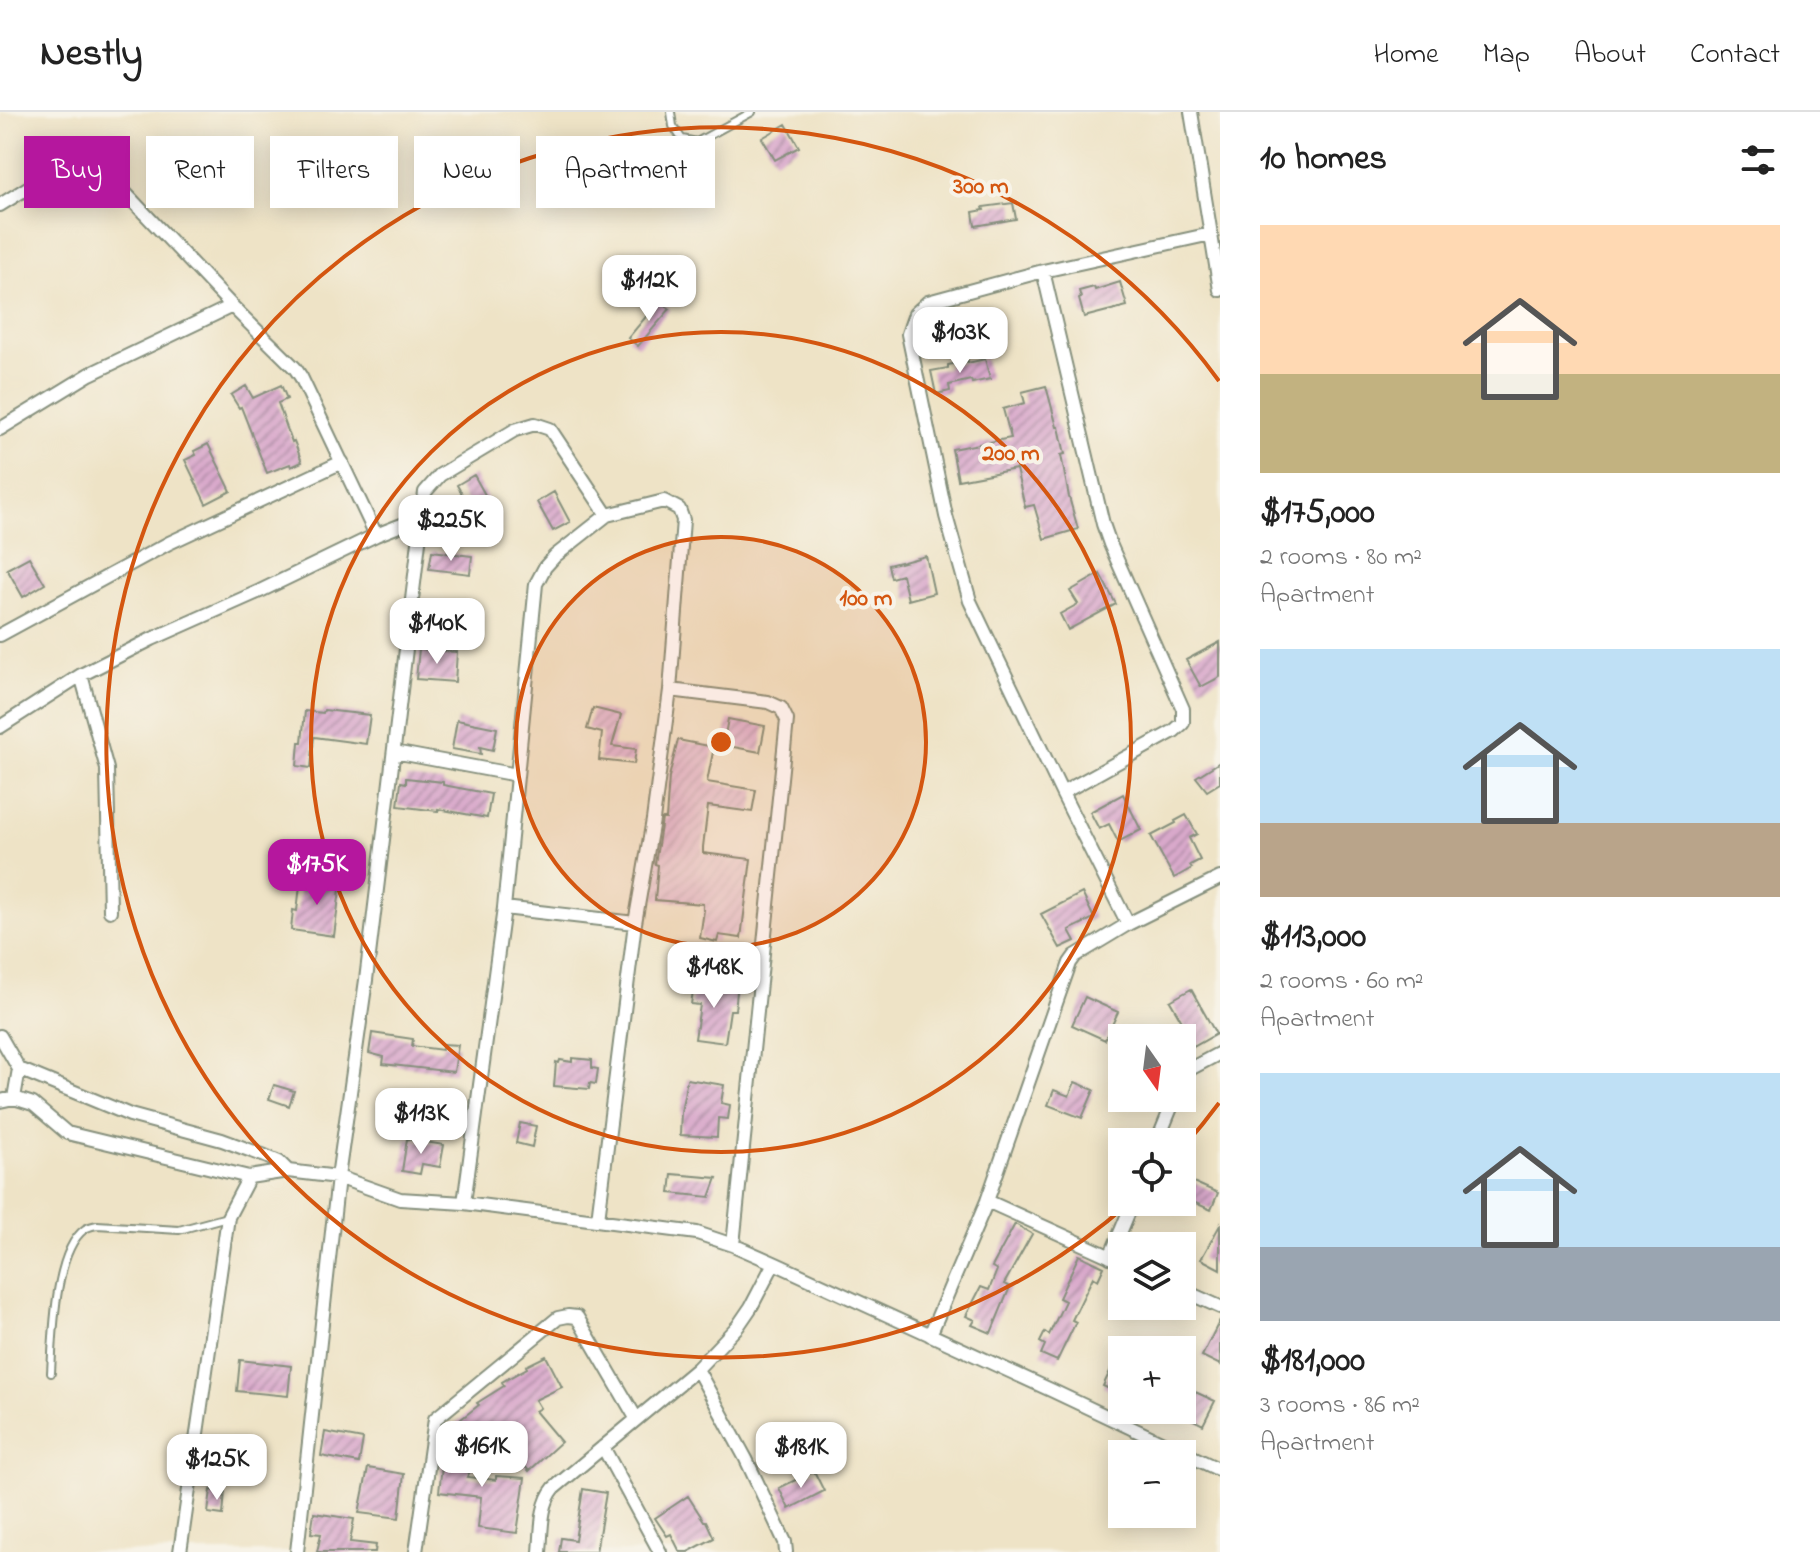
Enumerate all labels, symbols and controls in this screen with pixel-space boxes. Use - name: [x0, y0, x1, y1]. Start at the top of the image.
- text: Nestly: [40, 27, 142, 83]
- text: Home: [1373, 35, 1439, 76]
- text: Map: [1483, 35, 1530, 76]
- text: About: [1574, 35, 1646, 76]
- text: Contact: [1690, 35, 1780, 76]
- text: 10 homes: [1260, 135, 1387, 185]
- chip: Buy: [24, 136, 130, 208]
- chip: Rent: [146, 136, 254, 208]
- chip: Filters: [270, 136, 398, 208]
- chip: New: [414, 136, 520, 208]
- chip: Apartment: [536, 136, 715, 208]
- icon: filters: [1736, 138, 1780, 182]
- text: 300 m: [952, 170, 1009, 205]
- pin: $112K: [593, 255, 705, 323]
- text: $112K: [620, 262, 678, 300]
- icon: home: [1448, 277, 1592, 421]
- pin: $103K: [904, 307, 1016, 375]
- text: $103K: [931, 314, 989, 352]
- text: 200 m: [981, 437, 1040, 472]
- text: $175,000: [1260, 489, 1375, 539]
- pin: $225K: [395, 495, 507, 563]
- text: $225K: [416, 502, 486, 540]
- text: 2 rooms · 80 m²: [1260, 539, 1422, 577]
- text: Apartment: [1260, 577, 1374, 615]
- text: 100 m: [840, 582, 893, 617]
- pin: $140K: [381, 598, 493, 666]
- text: $140K: [408, 605, 466, 643]
- icon: home: [1448, 701, 1592, 845]
- centre of rings: [707, 728, 735, 756]
- pin: $175K: [261, 839, 373, 907]
- text: $175K: [286, 846, 348, 884]
- text: $113,000: [1260, 913, 1366, 963]
- pin: $148K: [658, 942, 770, 1010]
- text: $148K: [685, 949, 743, 987]
- text: 2 rooms · 60 m²: [1260, 963, 1424, 1001]
- text: Apartment: [1260, 1001, 1374, 1039]
- north arrow: [1108, 1024, 1196, 1112]
- map controls: [1108, 1024, 1196, 1528]
- pin: $113K: [365, 1088, 477, 1156]
- text: $113K: [393, 1095, 449, 1133]
- icon: home: [1448, 1125, 1592, 1269]
- button: locate: [1108, 1128, 1196, 1216]
- button: layers: [1108, 1232, 1196, 1320]
- button: +: [1108, 1336, 1196, 1424]
- text: $181,000: [1260, 1337, 1365, 1387]
- text: 3 rooms · 86 m²: [1260, 1387, 1420, 1425]
- pin: $161K: [426, 1421, 538, 1489]
- pin: $181K: [745, 1422, 857, 1490]
- text: Apartment: [1260, 1425, 1374, 1463]
- text: $161K: [454, 1428, 510, 1466]
- text: $181K: [774, 1429, 828, 1467]
- pin: $125K: [161, 1434, 273, 1502]
- button: −: [1108, 1440, 1196, 1528]
- text: $125K: [185, 1441, 249, 1479]

